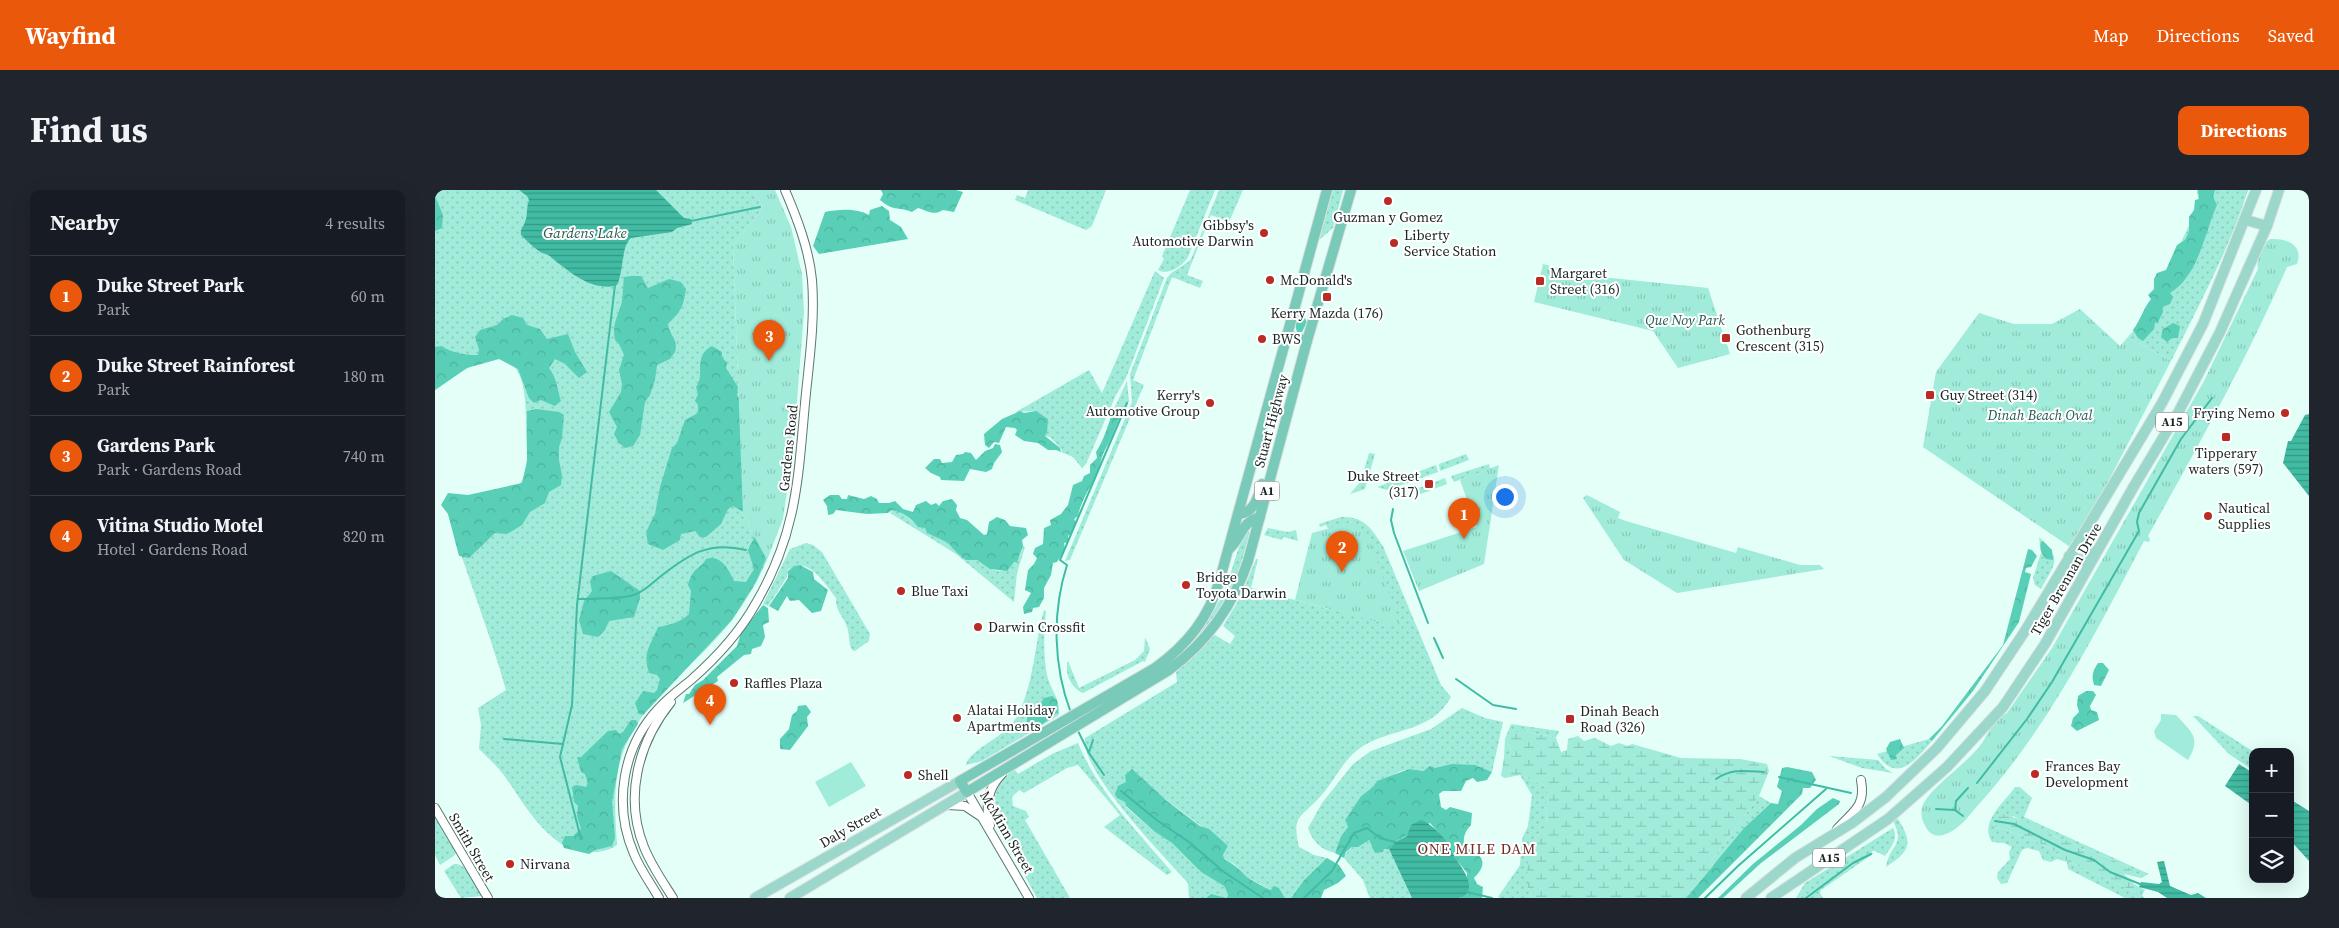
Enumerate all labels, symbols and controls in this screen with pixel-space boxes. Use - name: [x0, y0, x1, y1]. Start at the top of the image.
- text: Wayfind: [25, 19, 116, 52]
- text: Map: [2093, 23, 2129, 48]
- text: Directions: [2157, 23, 2240, 48]
- text: Saved: [2268, 23, 2314, 48]
- text: Find us: [30, 106, 148, 154]
- button: Directions: [2178, 106, 2309, 155]
- marker: Guzman y Gomez: [1382, 195, 1394, 207]
- place label: Guzman y Gomez: [1333, 207, 1443, 227]
- text: Nearby: [50, 208, 120, 237]
- text: 4 results: [325, 212, 385, 234]
- place label: Gibbsy's Automotive Darwin: [1132, 215, 1255, 251]
- water label: Gardens Lake: [543, 222, 627, 243]
- place label: Liberty Service Station: [1404, 225, 1497, 261]
- marker: Gibbsy's Automotive Darwin: [1258, 227, 1270, 239]
- marker: Liberty Service Station: [1388, 237, 1400, 249]
- place label: Margaret Street (316): [1550, 263, 1620, 299]
- place label: McDonald's: [1280, 270, 1352, 290]
- text: Duke Street Park: [97, 272, 244, 298]
- marker: McDonald's: [1264, 274, 1276, 286]
- marker: Margaret Street (316): [1534, 275, 1546, 287]
- text: 1: [62, 285, 70, 307]
- text: 60 m: [351, 285, 385, 307]
- marker: Kerry Mazda (176): [1321, 291, 1333, 303]
- text: Park: [97, 298, 130, 320]
- place label: Kerry Mazda (176): [1270, 303, 1384, 323]
- park label: Que Noy Park: [1645, 310, 1725, 330]
- pin: 3: [753, 320, 785, 361]
- place label: Gothenburg Crescent (315): [1736, 320, 1825, 356]
- place label: BWS: [1272, 329, 1301, 349]
- marker: Gothenburg Crescent (315): [1720, 332, 1732, 344]
- marker: BWS: [1256, 333, 1268, 345]
- text: Duke Street Rainforest: [97, 352, 295, 378]
- text: 2: [62, 365, 70, 387]
- text: 180 m: [343, 365, 385, 387]
- street label: Stuart Highway: [1249, 371, 1293, 470]
- text: Park: [97, 378, 130, 400]
- place label: Kerry's Automotive Group: [1086, 385, 1200, 421]
- place label: Guy Street (314): [1940, 385, 2038, 405]
- marker: Guy Street (314): [1924, 389, 1936, 401]
- marker: Kerry's Automotive Group: [1204, 397, 1216, 409]
- place label: Frying Nemo: [2193, 403, 2275, 423]
- street label: Gardens Road: [774, 404, 802, 492]
- park label: Dinah Beach Oval: [1987, 405, 2093, 425]
- marker: Frying Nemo: [2279, 407, 2291, 419]
- road number: A15: [2156, 412, 2188, 432]
- marker: Tipperary waters (597): [2220, 431, 2232, 443]
- text: Gardens Park: [97, 432, 215, 458]
- place label: Tipperary waters (597): [2189, 443, 2263, 479]
- text: 3: [62, 445, 70, 467]
- text: 740 m: [343, 445, 385, 467]
- text: Park · Gardens Road: [97, 458, 242, 480]
- place label: Duke Street (317): [1347, 466, 1419, 502]
- marker: Duke Street (317): [1423, 478, 1435, 490]
- road number: A1: [1255, 482, 1279, 500]
- your location: [1492, 484, 1518, 510]
- pin: 1: [1448, 498, 1480, 539]
- place label: Nautical Supplies: [2218, 498, 2271, 534]
- marker: Nautical Supplies: [2202, 510, 2214, 522]
- text: Vitina Studio Motel: [97, 512, 263, 538]
- street label: Tiger Brennan Drive: [2026, 519, 2106, 639]
- text: 4: [62, 525, 70, 547]
- text: 820 m: [343, 525, 385, 547]
- pin: 2: [1326, 531, 1358, 572]
- text: Hotel · Gardens Road: [97, 538, 248, 560]
- place label: Bridge Toyota Darwin: [1196, 567, 1287, 603]
- marker: Bridge Toyota Darwin: [1180, 579, 1192, 591]
- place label: Blue Taxi: [911, 581, 968, 601]
- marker: Blue Taxi: [895, 585, 907, 597]
- place label: Darwin Crossfit: [988, 617, 1086, 637]
- marker: Darwin Crossfit: [972, 621, 984, 633]
- place label: Raffles Plaza: [744, 673, 823, 693]
- marker: Raffles Plaza: [728, 677, 740, 689]
- pin: 4: [694, 684, 726, 725]
- place label: Alatai Holiday Apartments: [967, 700, 1056, 736]
- place label: Dinah Beach Road (326): [1580, 701, 1659, 737]
- marker: Alatai Holiday Apartments: [951, 712, 963, 724]
- marker: Dinah Beach Road (326): [1564, 713, 1576, 725]
- map controls: [2249, 748, 2294, 883]
- button: +: [2249, 748, 2294, 793]
- place label: Frances Bay Development: [2045, 756, 2129, 792]
- place label: Shell: [918, 765, 949, 785]
- marker: Frances Bay Development: [2029, 768, 2041, 780]
- marker: Shell: [902, 769, 914, 781]
- street label: McMinn Street: [975, 787, 1039, 877]
- button: −: [2249, 793, 2294, 838]
- street label: Daly Street: [816, 801, 885, 853]
- street label: Smith Street: [444, 809, 500, 885]
- district label: ONE MILE DAM: [1417, 838, 1537, 859]
- button: layers: [2249, 838, 2294, 883]
- road number: A15: [1813, 848, 1845, 868]
- place label: Nirvana: [520, 854, 571, 874]
- marker: Nirvana: [504, 858, 516, 870]

